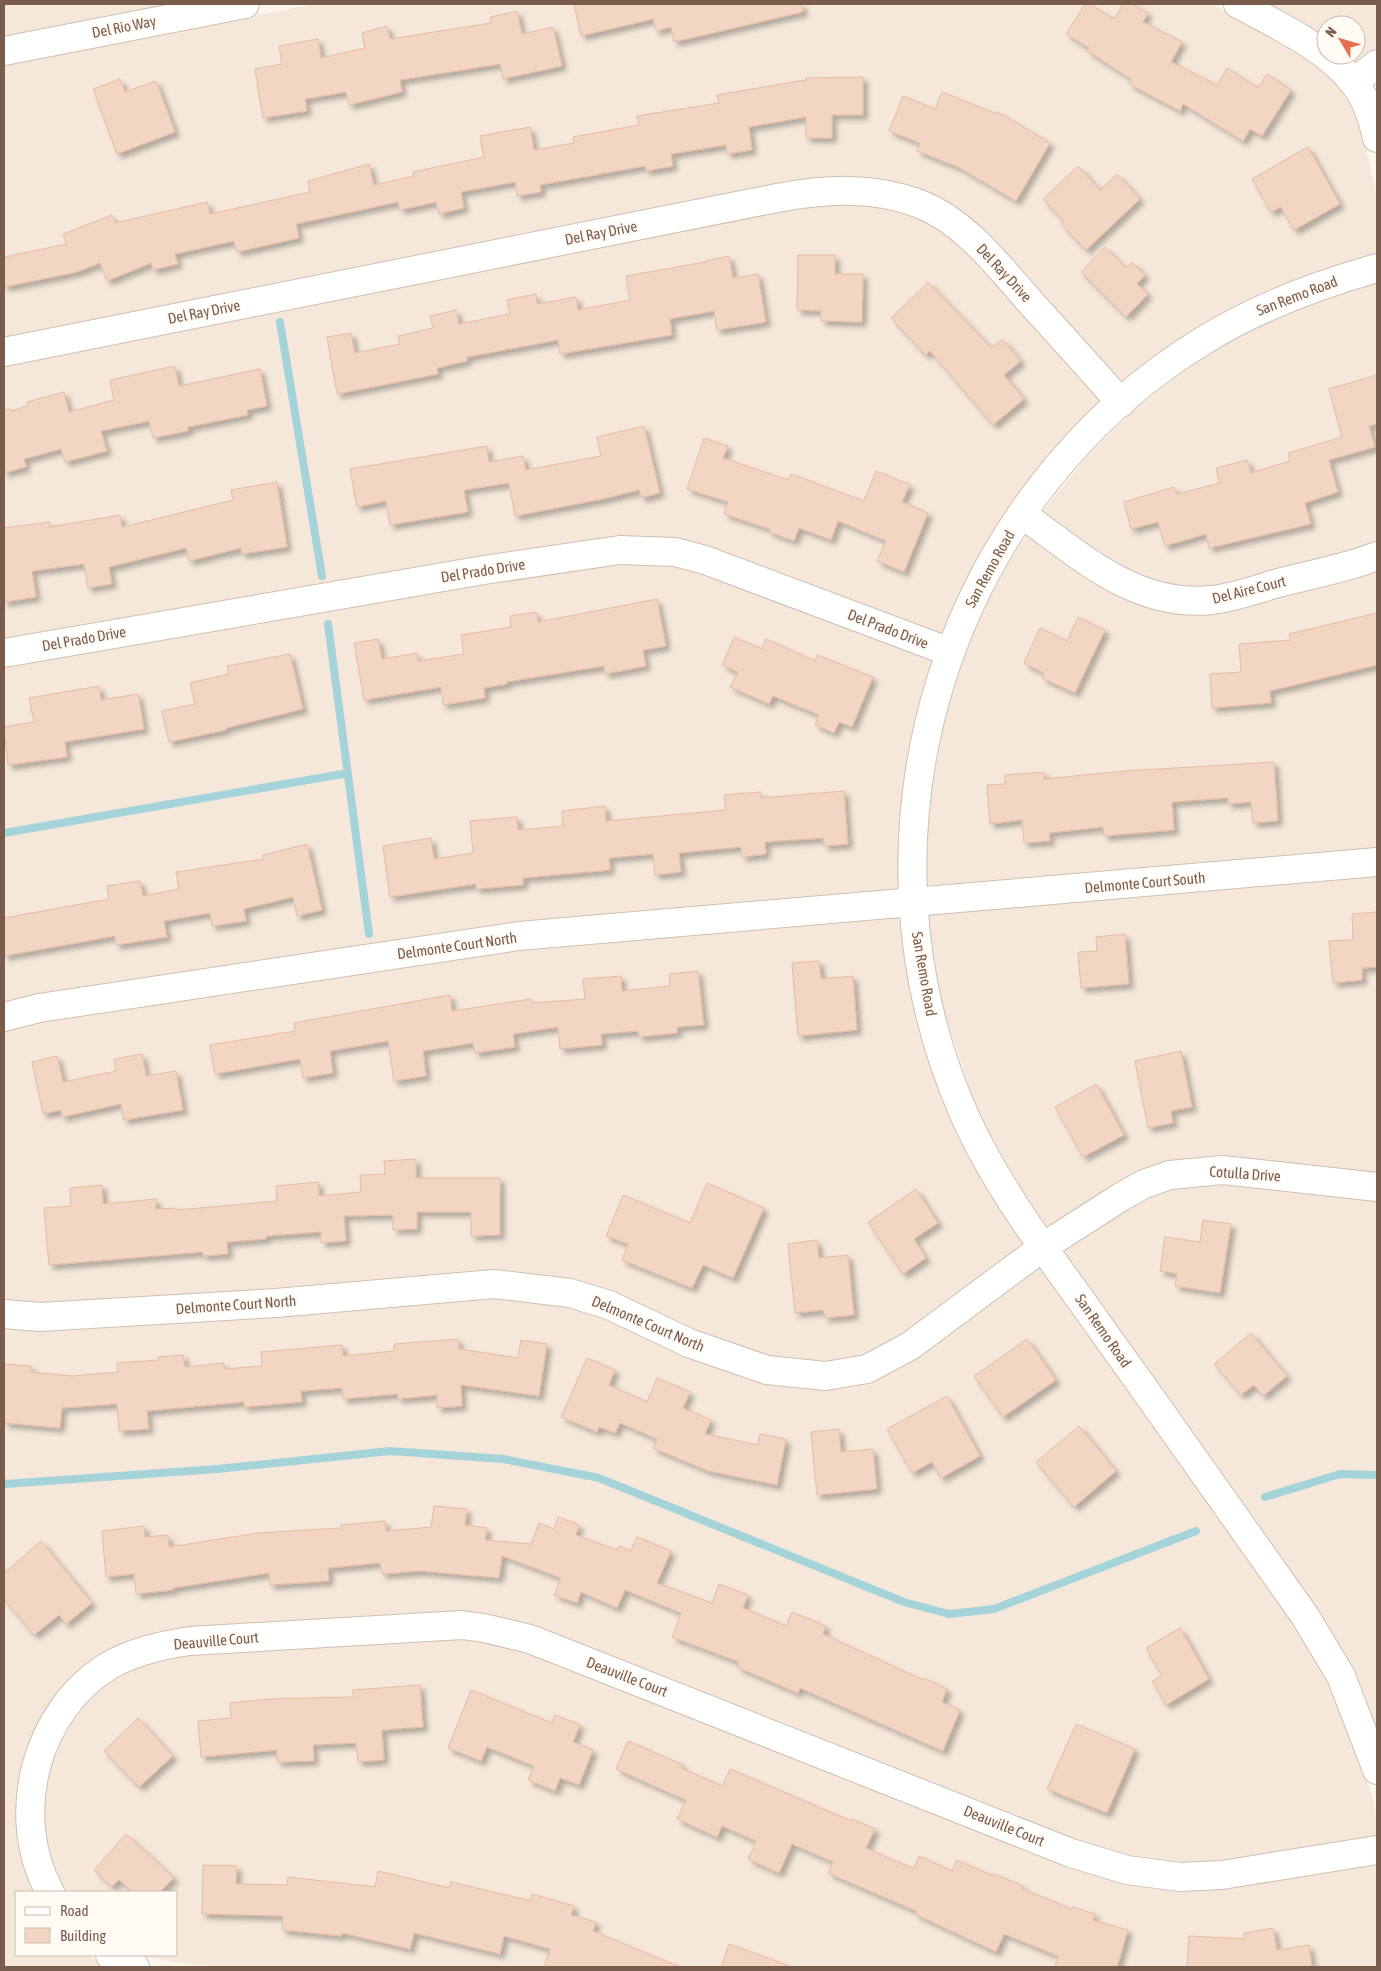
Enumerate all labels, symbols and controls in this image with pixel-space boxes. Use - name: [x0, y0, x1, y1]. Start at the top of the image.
- street label: Del Rio Way: [90, 12, 157, 41]
- north arrow: [1316, 15, 1366, 65]
- text: N: [1322, 24, 1340, 40]
- street label: Del Ray Drive: [563, 217, 639, 248]
- street label: Del Ray Drive: [973, 240, 1036, 305]
- street label: San Remo Road: [1254, 272, 1340, 319]
- street label: Del Ray Drive: [166, 296, 242, 327]
- street label: San Remo Road: [961, 527, 1018, 610]
- street label: Del Prado Drive: [440, 555, 526, 586]
- street label: Del Aire Court: [1210, 572, 1287, 607]
- street label: Del Prado Drive: [845, 605, 931, 652]
- street label: Del Prado Drive: [41, 623, 127, 654]
- street label: Delmonte Court South: [1084, 869, 1206, 896]
- street label: Delmonte Court North: [396, 929, 518, 962]
- street label: San Remo Road: [909, 930, 940, 1017]
- street label: Cotulla Drive: [1209, 1163, 1281, 1184]
- street label: San Remo Road: [1072, 1291, 1135, 1371]
- street label: Delmonte Court North: [175, 1292, 297, 1317]
- street label: Delmonte Court North: [589, 1292, 707, 1355]
- street label: Deauville Court: [173, 1628, 259, 1653]
- street label: Deauville Court: [584, 1653, 670, 1700]
- street label: Deauville Court: [961, 1802, 1047, 1849]
- legend: [15, 1891, 178, 1956]
- text: Road: [60, 1902, 89, 1919]
- text: Building: [60, 1927, 106, 1944]

